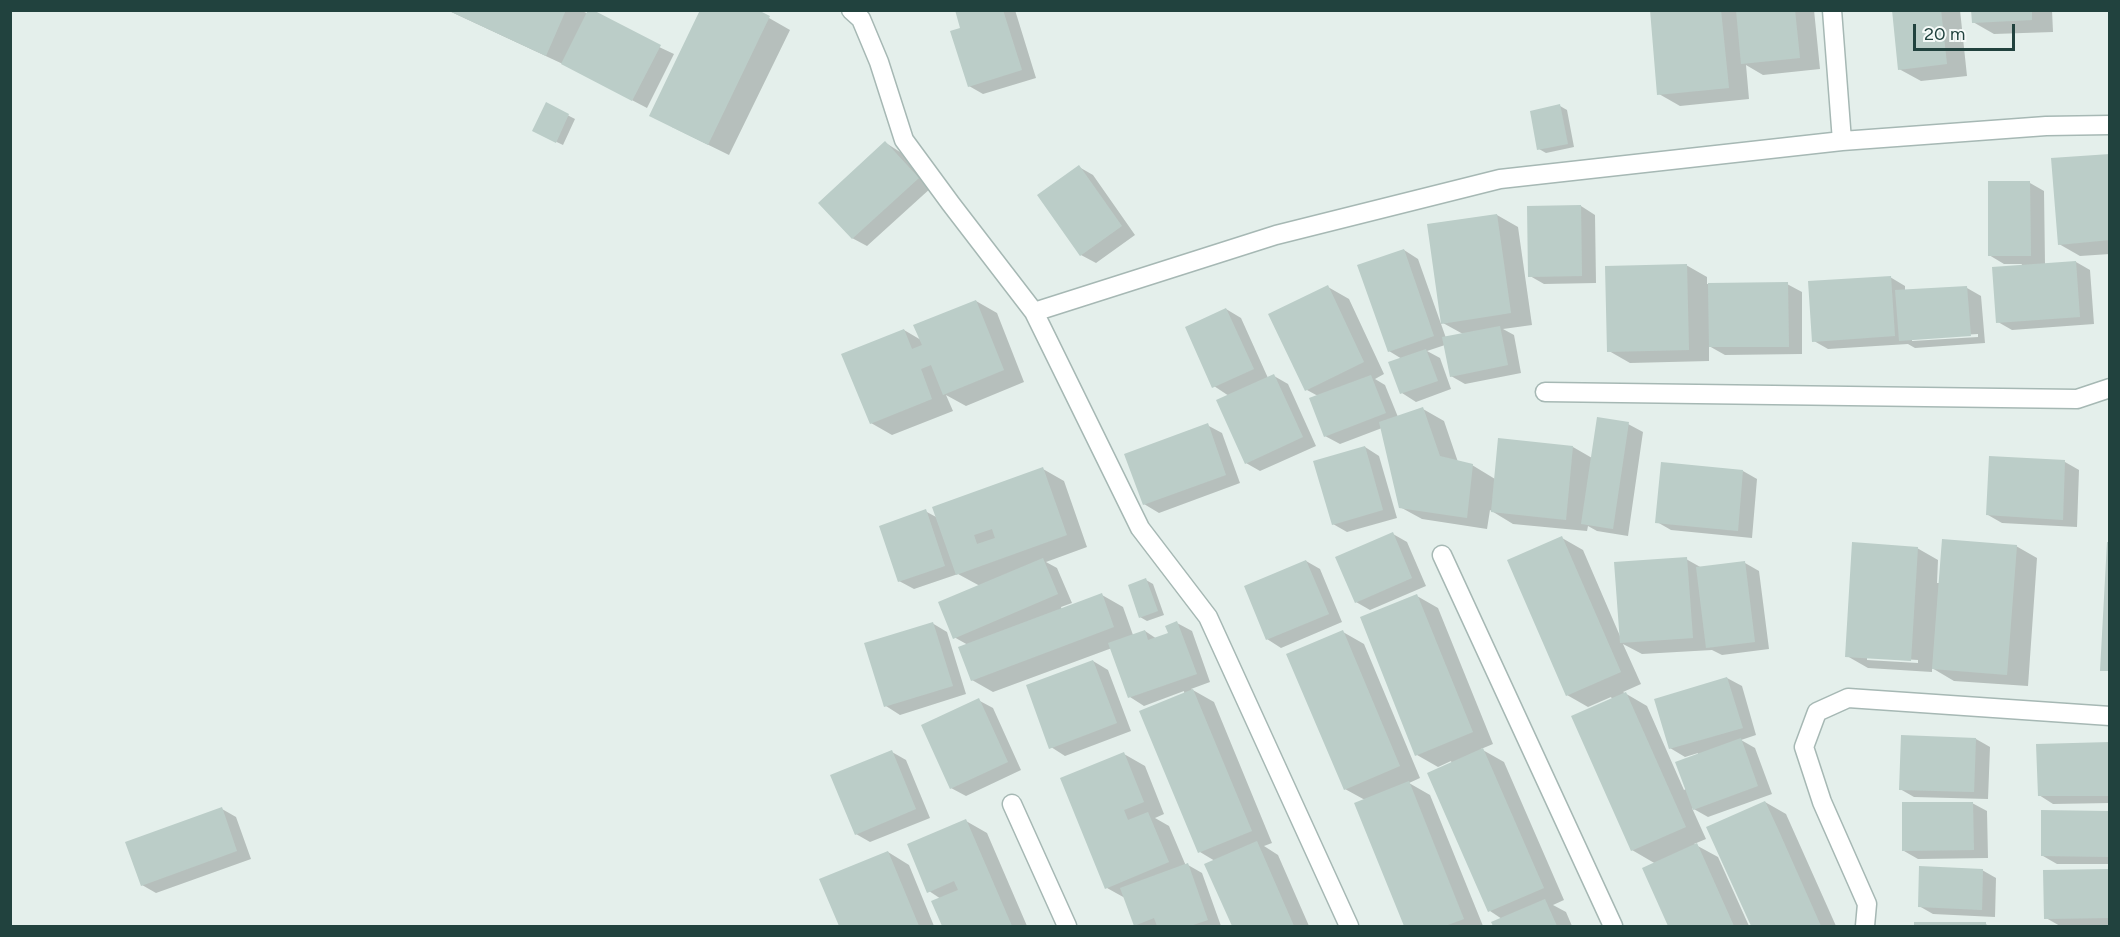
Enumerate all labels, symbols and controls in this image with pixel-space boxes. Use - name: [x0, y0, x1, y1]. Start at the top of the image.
- scale bar: [1916, 12, 2018, 50]
- text: 20 m: [1924, 23, 1965, 45]

